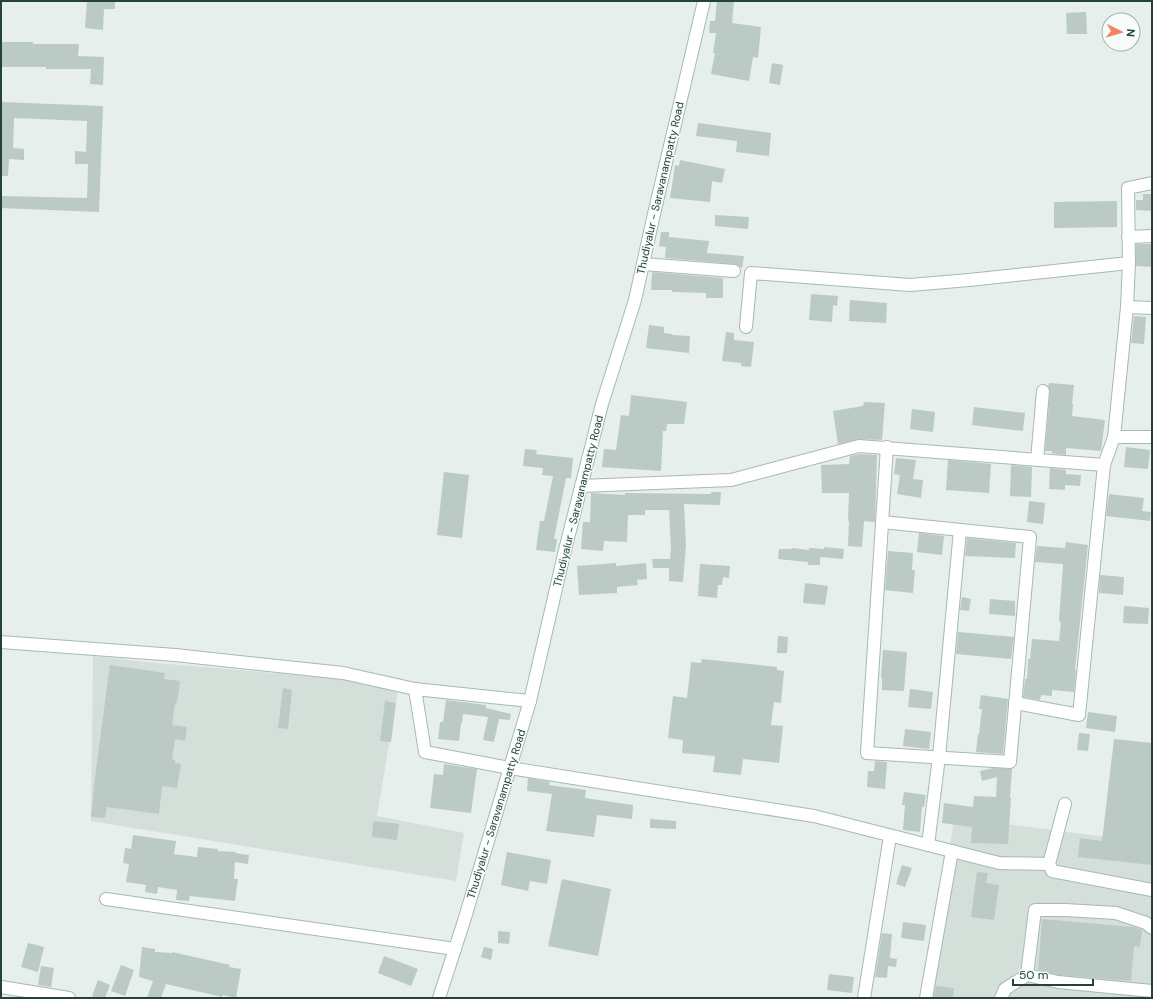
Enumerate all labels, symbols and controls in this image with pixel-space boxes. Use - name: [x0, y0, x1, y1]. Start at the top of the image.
- north arrow: [1101, 12, 1141, 52]
- text: N: [1124, 28, 1138, 37]
- street label: Thudiyalur - Saravanampatty Road: [633, 100, 687, 276]
- street label: Thudiyalur - Saravanampatty Road: [550, 414, 606, 588]
- street label: Thudiyalur - Saravanampatty Road: [463, 727, 529, 900]
- scale bar: [1013, 961, 1093, 987]
- text: 50 m: [1019, 967, 1048, 983]

